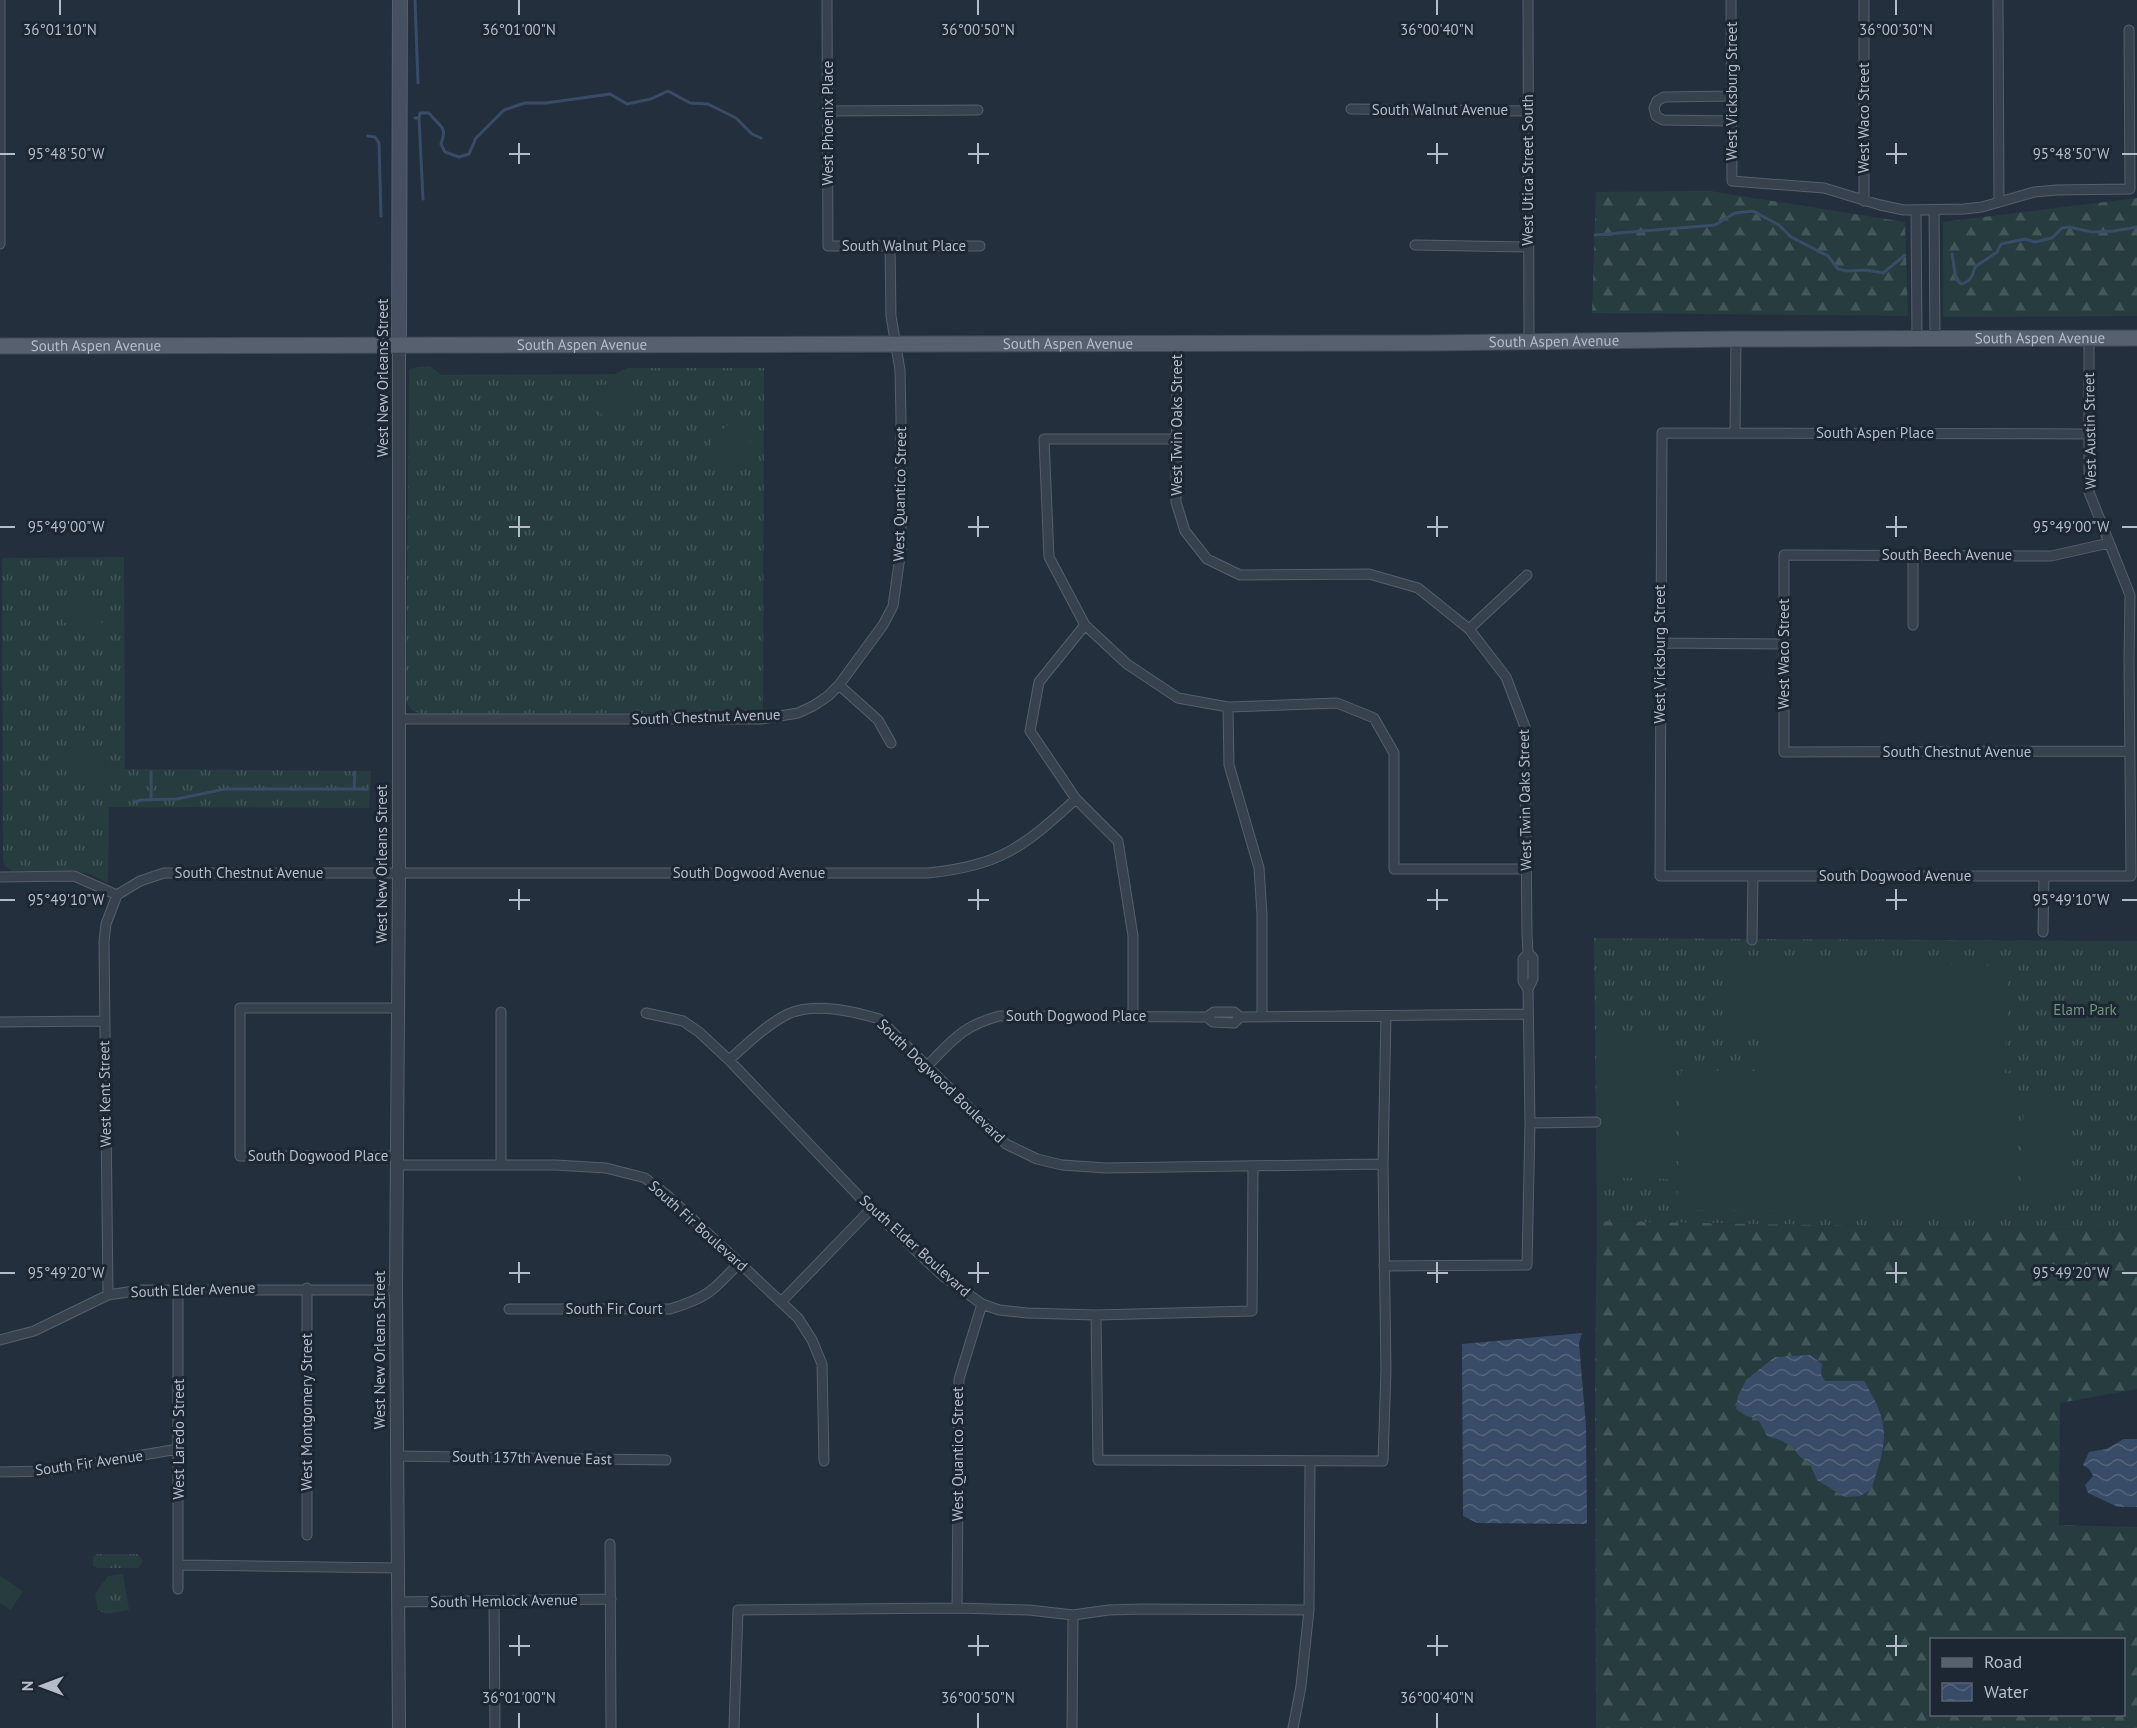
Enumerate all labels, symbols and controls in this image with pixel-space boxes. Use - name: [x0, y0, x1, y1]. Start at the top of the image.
- text: 36°01'10"N: [23, 20, 97, 39]
- text: 36°01'00"N: [482, 20, 556, 39]
- text: 36°00'50"N: [941, 20, 1015, 39]
- text: 36°00'40"N: [1400, 20, 1474, 39]
- text: 36°00'30"N: [1859, 20, 1933, 39]
- street label: West Vicksburg Street: [1722, 22, 1741, 160]
- street label: West Phoenix Place: [818, 61, 837, 185]
- street label: West Waco Street: [1854, 63, 1873, 173]
- street label: West Utica Street South: [1518, 94, 1537, 246]
- street label: South Walnut Avenue: [1372, 100, 1508, 119]
- text: 95°48'50"W: [28, 144, 105, 163]
- text: 95°48'50"W: [2033, 144, 2110, 163]
- street label: South Walnut Place: [842, 236, 966, 255]
- street label: West New Orleans Street: [373, 299, 392, 457]
- street label: South Aspen Avenue: [1975, 328, 2105, 347]
- street label: South Aspen Avenue: [1489, 331, 1619, 351]
- street label: South Aspen Avenue: [1003, 334, 1133, 353]
- street label: South Aspen Avenue: [517, 335, 647, 354]
- street label: South Aspen Avenue: [31, 336, 161, 355]
- street label: West Twin Oaks Street: [1167, 354, 1186, 496]
- street label: West Austin Street: [2079, 372, 2100, 490]
- street label: South Aspen Place: [1816, 423, 1934, 442]
- street label: West Quantico Street: [889, 426, 910, 561]
- text: 95°49'00"W: [28, 517, 105, 536]
- text: 95°49'00"W: [2033, 517, 2110, 536]
- street label: South Beech Avenue: [1882, 545, 2012, 564]
- street label: West Vicksburg Street: [1650, 585, 1669, 723]
- street label: West Waco Street: [1774, 599, 1793, 709]
- street label: South Chestnut Avenue: [631, 704, 781, 729]
- street label: West Twin Oaks Street: [1514, 729, 1535, 871]
- street label: South Chestnut Avenue: [1883, 742, 2031, 761]
- street label: West New Orleans Street: [372, 785, 391, 943]
- street label: South Chestnut Avenue: [175, 863, 323, 882]
- street label: South Dogwood Avenue: [673, 863, 825, 882]
- street label: South Dogwood Avenue: [1819, 866, 1971, 885]
- text: 95°49'10"W: [28, 890, 105, 909]
- text: 95°49'10"W: [2033, 890, 2110, 909]
- park label: Elam Park: [2053, 1000, 2118, 1019]
- street label: South Dogwood Place: [1006, 1006, 1146, 1025]
- street label: South Dogwood Boulevard: [873, 1015, 1009, 1147]
- street label: West Kent Street: [94, 1041, 115, 1147]
- street label: South Dogwood Place: [248, 1146, 388, 1165]
- street label: South Fir Boulevard: [645, 1176, 752, 1275]
- street label: South Elder Boulevard: [856, 1191, 975, 1301]
- text: 95°49'20"W: [28, 1263, 105, 1282]
- text: 95°49'20"W: [2033, 1263, 2110, 1282]
- street label: West New Orleans Street: [370, 1271, 389, 1429]
- street label: South Elder Avenue: [130, 1278, 256, 1301]
- street label: South Fir Court: [565, 1299, 663, 1318]
- street label: West Montgomery Street: [297, 1333, 316, 1491]
- street label: West Laredo Street: [169, 1379, 188, 1499]
- street label: West Quantico Street: [948, 1387, 967, 1521]
- street label: South Fir Avenue: [34, 1446, 144, 1479]
- street label: South 137th Avenue East: [452, 1447, 612, 1468]
- street label: South Hemlock Avenue: [430, 1590, 578, 1611]
- legend: [1930, 1638, 2125, 1716]
- text: Road: [1984, 1650, 2022, 1673]
- north arrow: [12, 1656, 72, 1716]
- text: Water: [1984, 1680, 2028, 1703]
- text: N: [17, 1681, 37, 1691]
- text: 36°01'00"N: [482, 1688, 556, 1707]
- text: 36°00'50"N: [941, 1688, 1015, 1707]
- text: 36°00'40"N: [1400, 1688, 1474, 1707]

